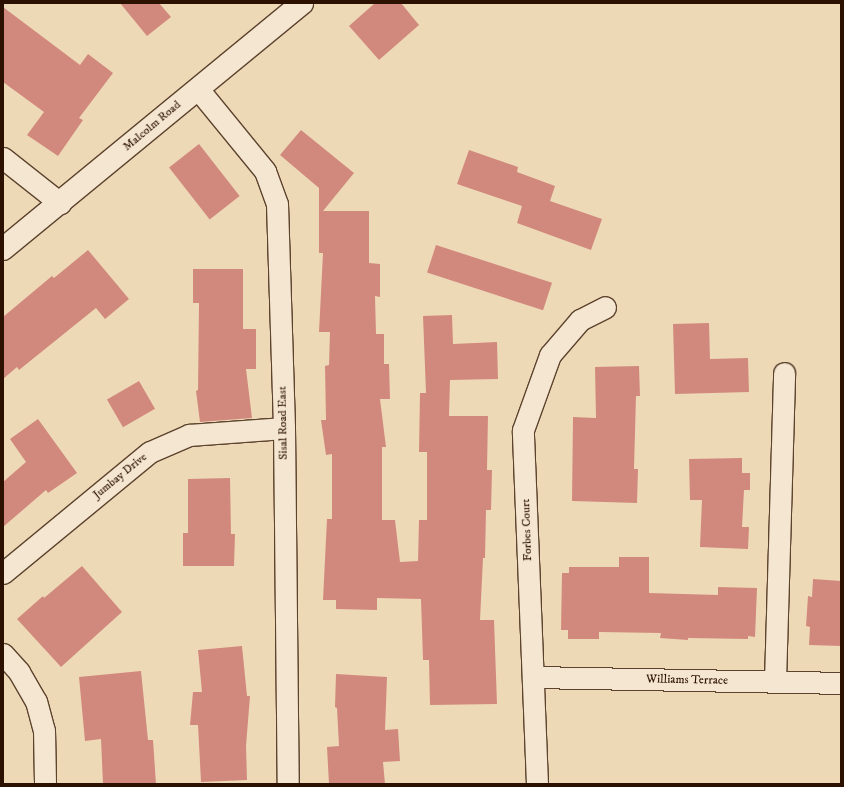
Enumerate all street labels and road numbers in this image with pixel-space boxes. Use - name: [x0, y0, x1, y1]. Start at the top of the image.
- street label: Malcolm Road: [120, 98, 184, 154]
- street label: Sisal Road East: [275, 386, 291, 460]
- street label: Jumbay Drive: [90, 450, 150, 502]
- street label: Forbes Court: [519, 499, 535, 561]
- street label: Williams Terrace: [646, 672, 728, 688]

